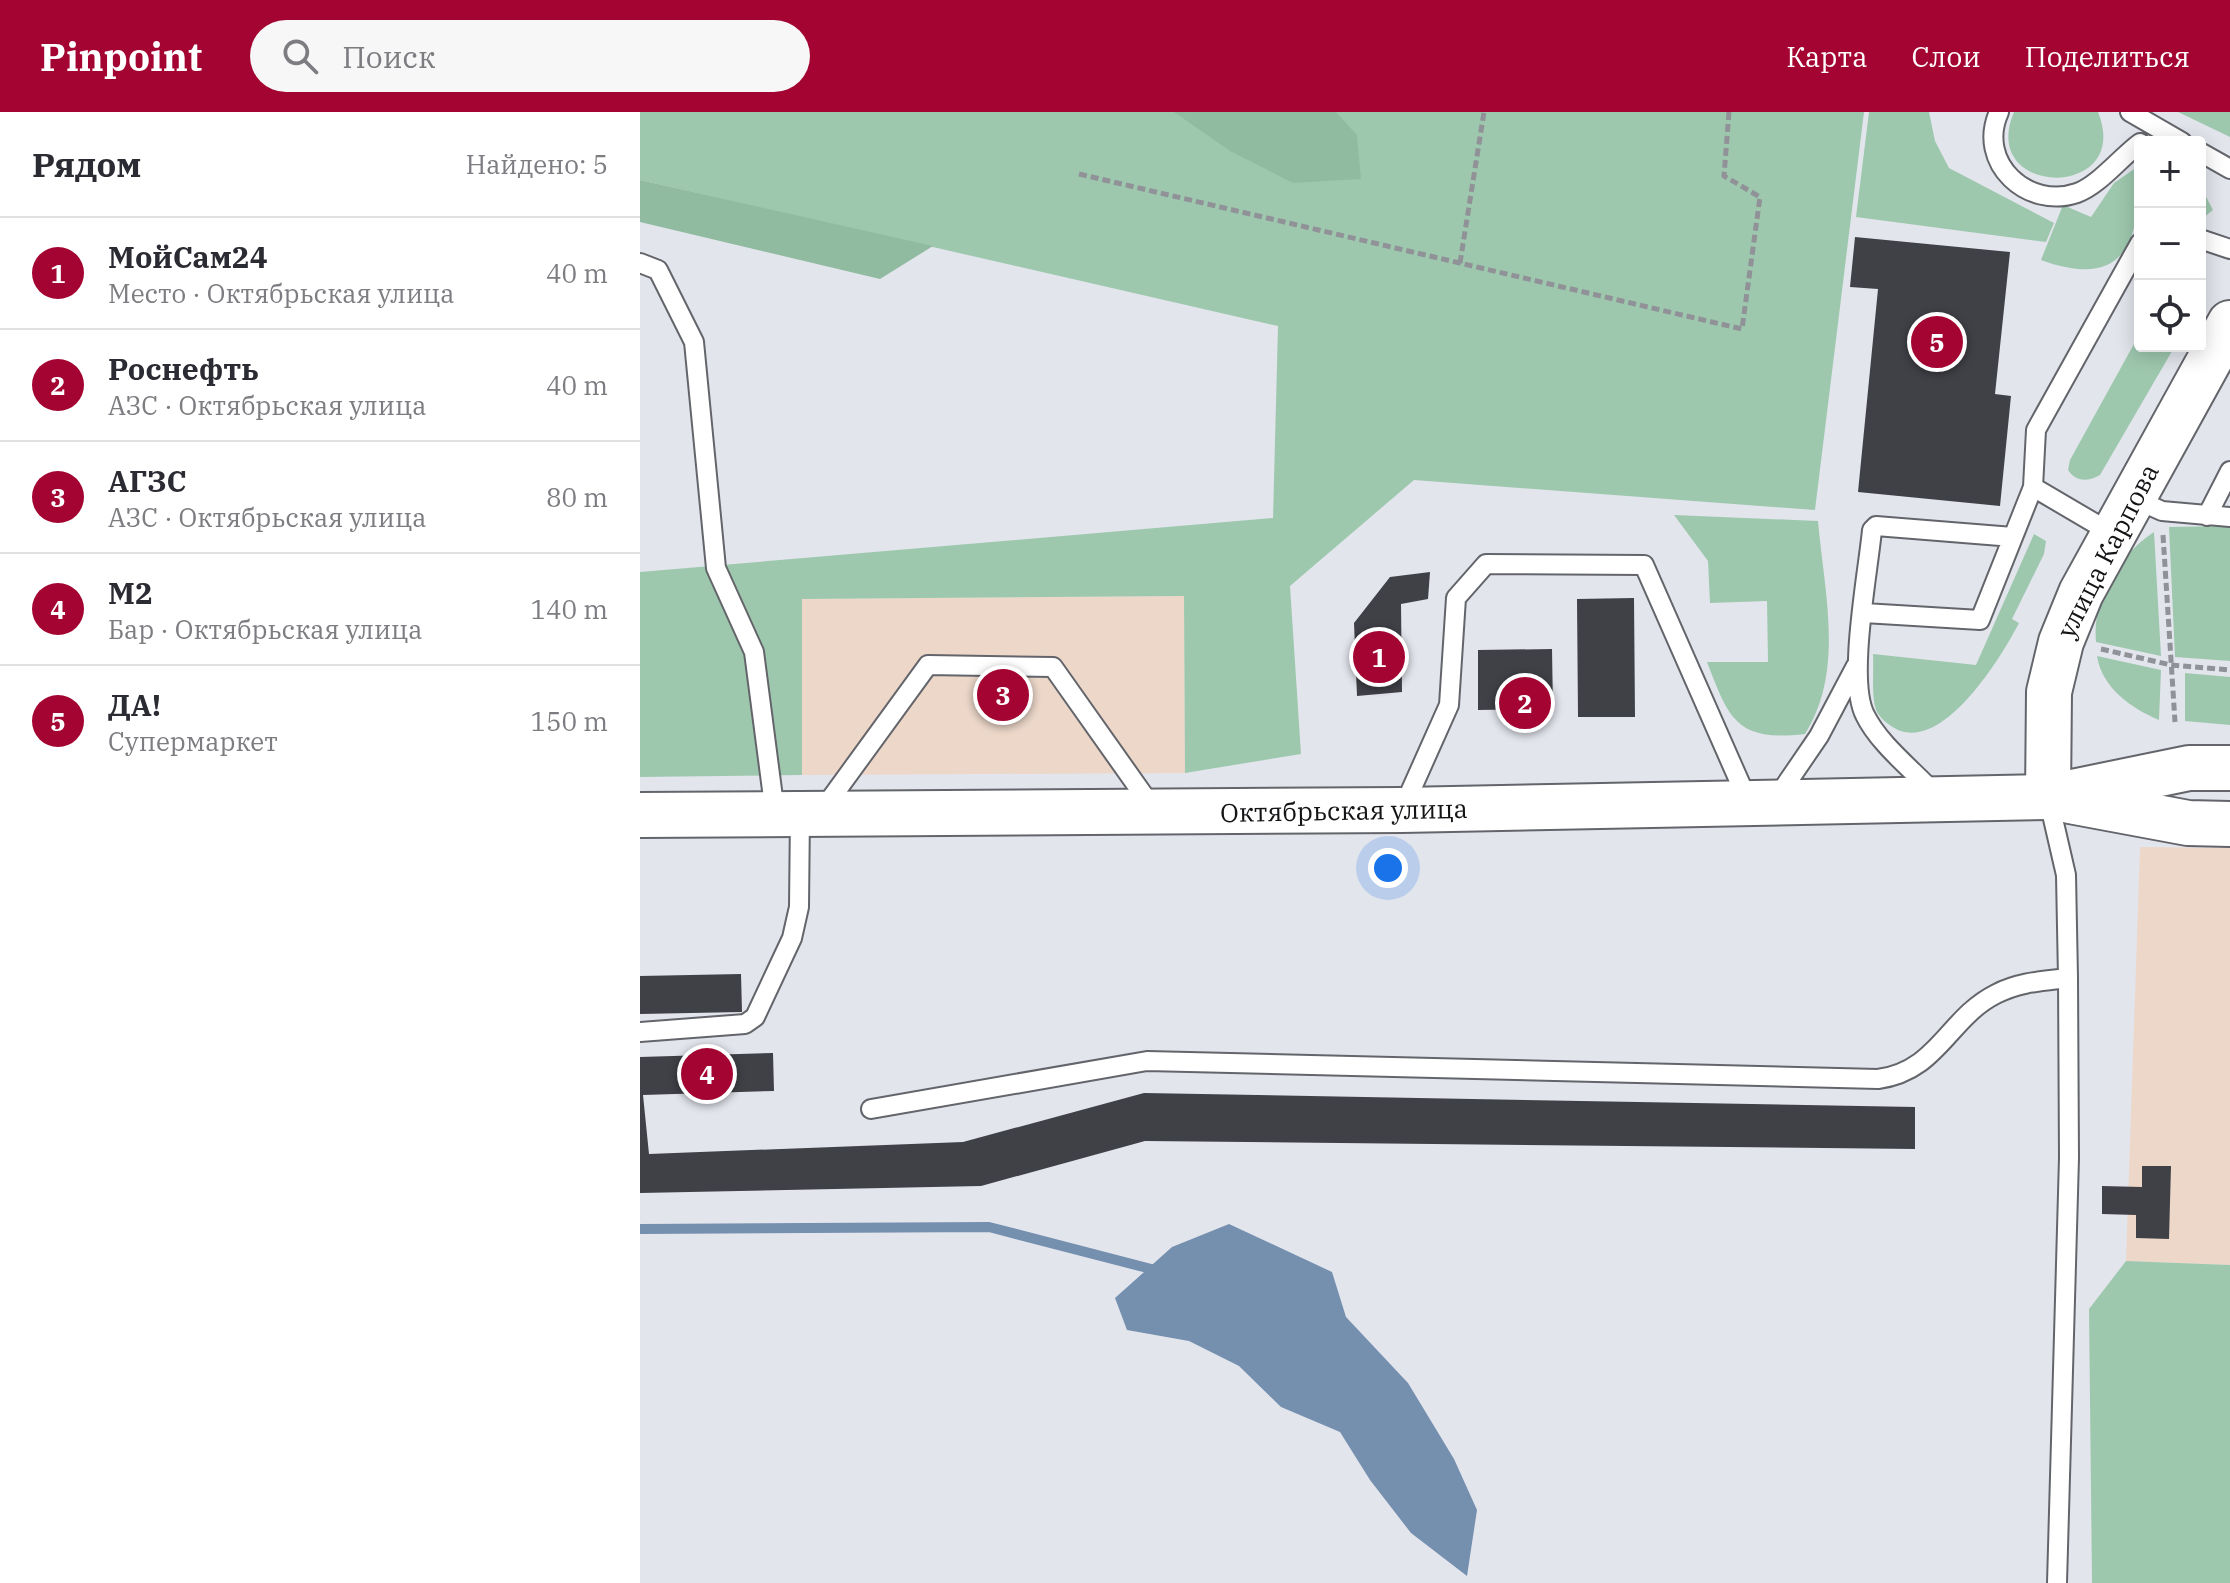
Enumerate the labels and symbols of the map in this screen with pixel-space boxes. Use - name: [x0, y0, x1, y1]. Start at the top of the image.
- pin: 5: [1911, 312, 1963, 372]
- street label: улица Карпова: [2049, 458, 2166, 644]
- pin: 1: [1353, 627, 1405, 687]
- pin: 3: [977, 665, 1029, 725]
- pin: 2: [1499, 673, 1551, 733]
- street label: Октябрьская улица: [1220, 791, 1468, 829]
- your location: [1368, 848, 1408, 888]
- pin: 4: [681, 1044, 733, 1104]

